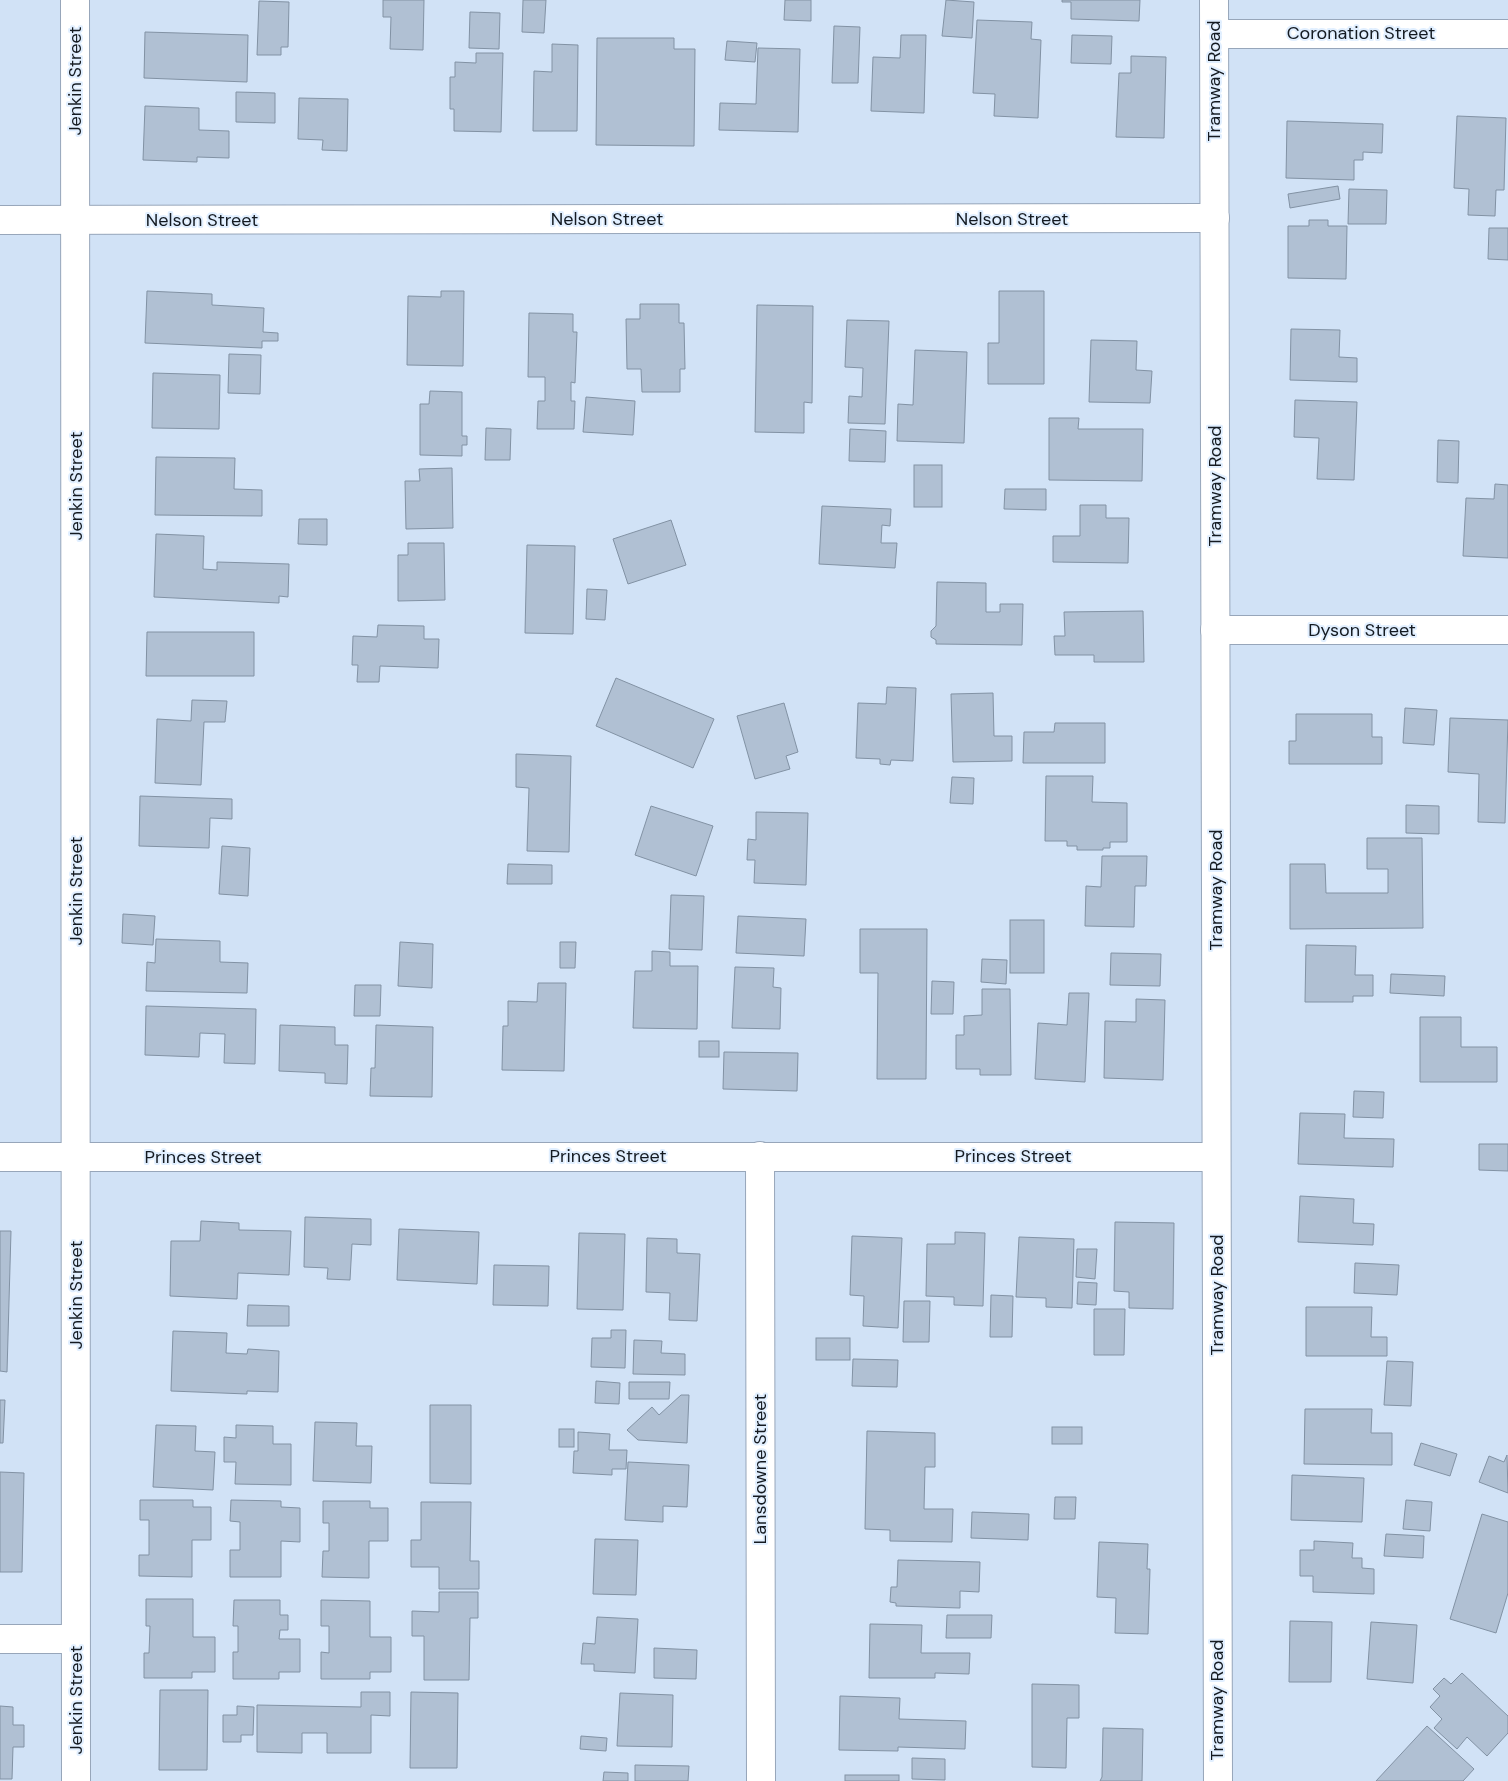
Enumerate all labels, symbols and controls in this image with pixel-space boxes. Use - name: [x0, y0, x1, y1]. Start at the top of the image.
- street label: Tramway Road: [1202, 20, 1226, 142]
- street label: Coronation Street: [1287, 21, 1435, 45]
- street label: Jenkin Street: [63, 26, 87, 136]
- street label: Nelson Street: [551, 207, 663, 231]
- street label: Nelson Street: [956, 207, 1068, 231]
- street label: Nelson Street: [146, 208, 258, 232]
- street label: Tramway Road: [1203, 425, 1227, 547]
- street label: Jenkin Street: [64, 431, 88, 541]
- street label: Dyson Street: [1308, 618, 1416, 642]
- street label: Tramway Road: [1204, 829, 1228, 951]
- street label: Jenkin Street: [64, 836, 88, 946]
- street label: Princes Street: [549, 1144, 667, 1168]
- street label: Princes Street: [954, 1144, 1072, 1168]
- street label: Princes Street: [144, 1145, 262, 1169]
- street label: Tramway Road: [1205, 1234, 1229, 1356]
- street label: Jenkin Street: [64, 1240, 88, 1350]
- street label: Lansdowne Street: [748, 1394, 772, 1544]
- street label: Tramway Road: [1205, 1639, 1229, 1761]
- street label: Jenkin Street: [64, 1645, 88, 1755]

